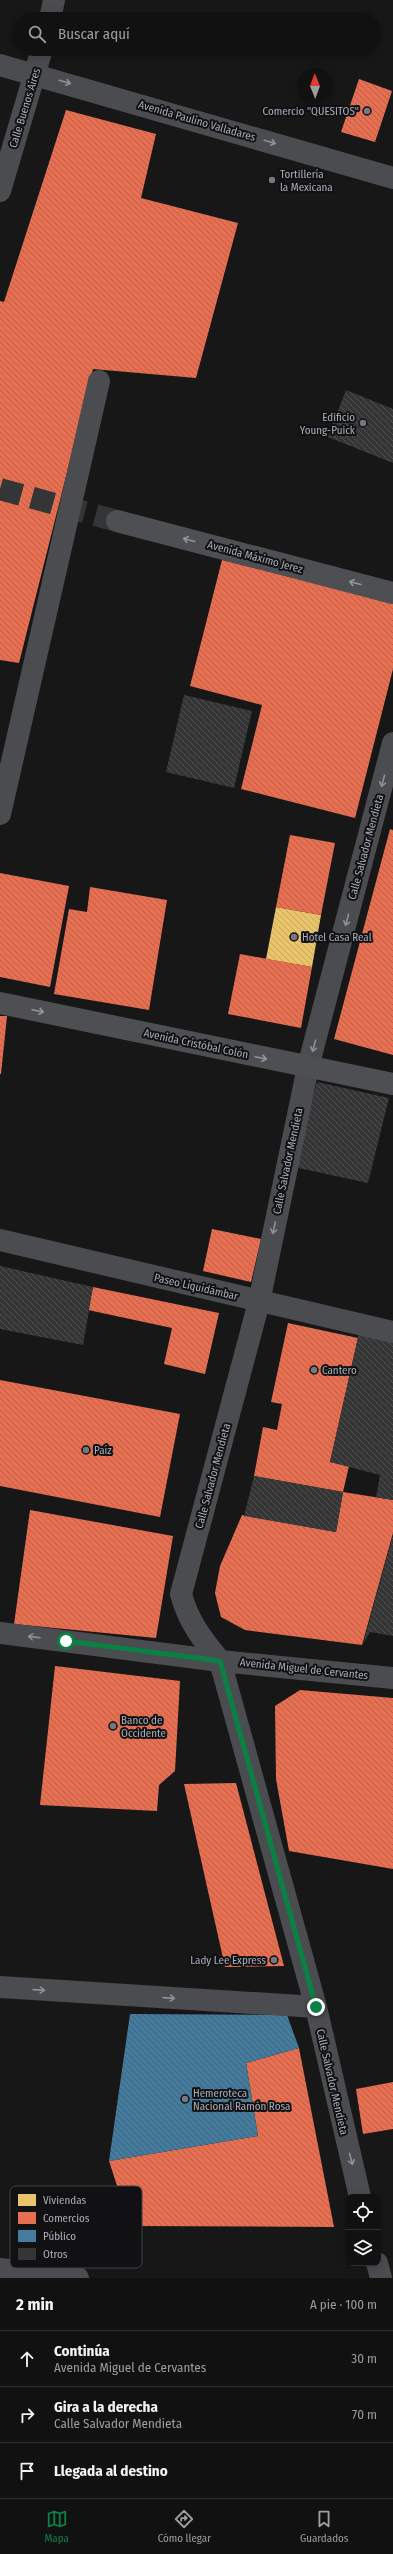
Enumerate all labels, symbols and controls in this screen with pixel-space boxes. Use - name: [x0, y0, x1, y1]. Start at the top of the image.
- search box: [12, 12, 381, 56]
- icon: search: [26, 23, 48, 45]
- text: Buscar aquí: [58, 25, 130, 43]
- street label: Calle Buenos Aires: [7, 66, 43, 150]
- north arrow: [297, 68, 333, 104]
- one-way arrow: [58, 79, 71, 86]
- street label: Avenida Paulino Valladares: [137, 98, 257, 144]
- place label: Comercio "QUESITOS": [263, 105, 359, 118]
- marker: Comercio "QUESITOS": [362, 106, 372, 116]
- one-way arrow: [263, 139, 276, 146]
- place label: Tortillería la Mexicana: [280, 168, 333, 194]
- marker: Tortillería la Mexicana: [267, 175, 277, 185]
- place label: Edificio Young-Puick: [300, 411, 356, 437]
- marker: Edificio Young-Puick: [358, 418, 368, 428]
- one-way arrow: [183, 535, 196, 543]
- street label: Avenida Máximo Jerez: [206, 538, 305, 576]
- one-way arrow: [349, 579, 362, 586]
- one-way arrow: [379, 774, 386, 787]
- street label: Calle Salvador Mendieta: [346, 793, 386, 901]
- one-way arrow: [342, 914, 350, 927]
- place label: Hotel Casa Real: [302, 931, 372, 944]
- marker: Hotel Casa Real: [289, 932, 299, 942]
- one-way arrow: [31, 1007, 44, 1015]
- street label: Avenida Cristóbal Colón: [143, 1027, 249, 1061]
- one-way arrow: [310, 1039, 317, 1052]
- one-way arrow: [254, 1054, 267, 1062]
- street label: Calle Salvador Mendieta: [270, 1107, 306, 1215]
- one-way arrow: [270, 1221, 278, 1234]
- street label: Paseo Liquidámbar: [153, 1271, 239, 1303]
- place label: Cantero: [322, 1364, 357, 1377]
- marker: Cantero: [309, 1365, 319, 1375]
- street label: Calle Salvador Mendieta: [193, 1422, 233, 1530]
- place label: Paíz: [94, 1444, 112, 1457]
- marker: Paíz: [81, 1445, 91, 1455]
- route start: [57, 1632, 75, 1650]
- one-way arrow: [28, 1633, 41, 1641]
- street label: Avenida Miguel de Cervantes: [239, 1656, 369, 1682]
- place label: Banco de Occidente: [121, 1714, 166, 1740]
- marker: Banco de Occidente: [108, 1721, 118, 1731]
- place label: Lady Lee Express: [190, 1954, 266, 1967]
- marker: Lady Lee Express: [269, 1955, 279, 1965]
- one-way arrow: [32, 1986, 45, 1993]
- one-way arrow: [162, 1994, 175, 2001]
- route end: [307, 1998, 325, 2016]
- street label: Calle Salvador Mendieta: [313, 2028, 351, 2136]
- place label: Hemeroteca Nacional Ramón Rosa: [193, 2087, 290, 2113]
- marker: Hemeroteca Nacional Ramón Rosa: [180, 2094, 190, 2104]
- one-way arrow: [347, 2152, 355, 2165]
- legend: [10, 2186, 142, 2268]
- text: Viviendas: [43, 2194, 86, 2207]
- map controls: [345, 2194, 381, 2266]
- button: locate: [345, 2194, 381, 2230]
- text: Comercios: [43, 2212, 90, 2225]
- text: Público: [43, 2230, 76, 2243]
- button: layers: [345, 2230, 381, 2266]
- text: Otros: [43, 2248, 68, 2261]
- text: 2 min: [16, 2294, 54, 2315]
- text: A pie · 100 m: [310, 2297, 377, 2312]
- text: Continúa: [54, 2342, 110, 2360]
- icon: ahead: [16, 2348, 38, 2370]
- text: 30 m: [351, 2351, 377, 2366]
- text: Avenida Miguel de Cervantes: [54, 2360, 206, 2375]
- text: Gira a la derecha: [54, 2398, 158, 2416]
- icon: right: [16, 2404, 38, 2426]
- text: 70 m: [352, 2407, 377, 2422]
- text: Calle Salvador Mendieta: [54, 2416, 182, 2431]
- icon: arrive: [16, 2460, 38, 2482]
- text: Llegada al destino: [54, 2462, 168, 2480]
- tab: Mapa: [44, 2508, 69, 2545]
- tab: Cómo llegar: [158, 2508, 211, 2545]
- tab: Guardados: [300, 2508, 349, 2545]

